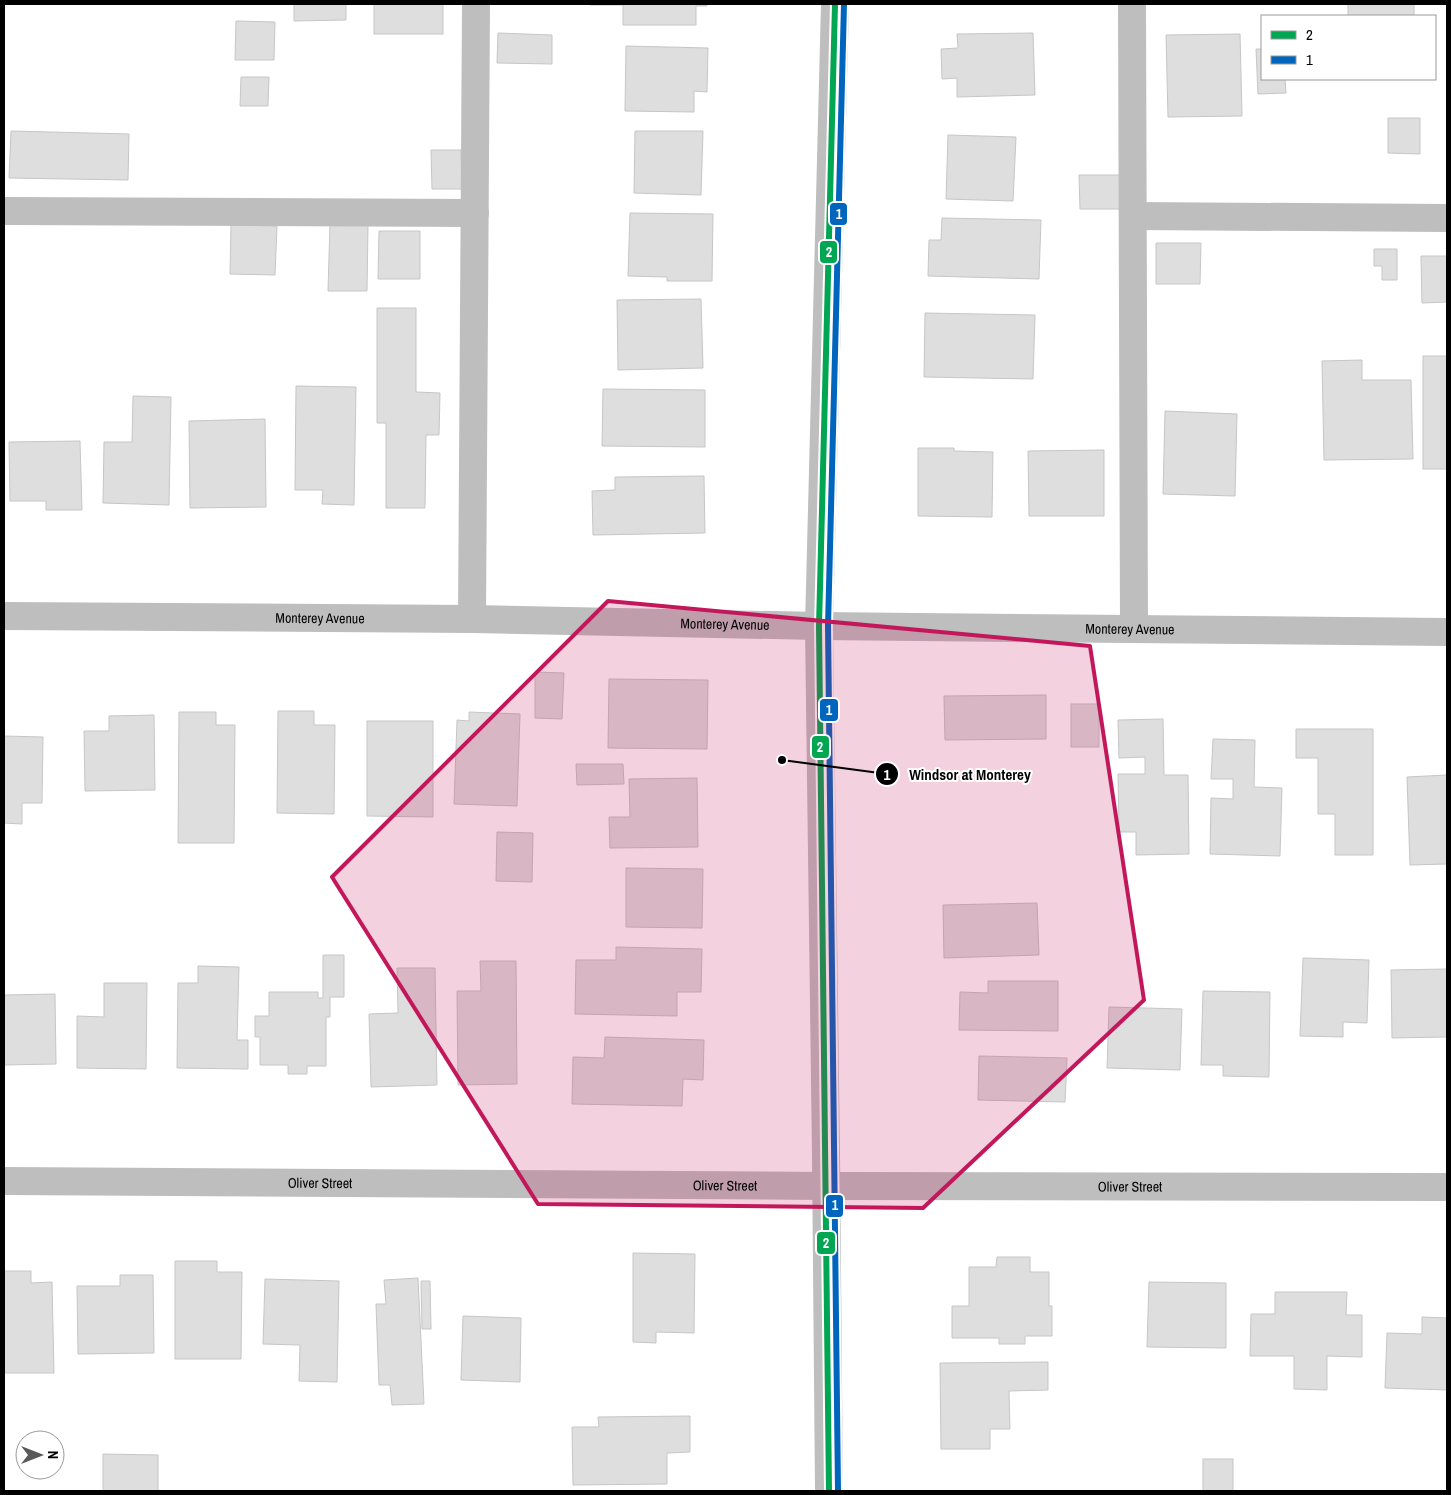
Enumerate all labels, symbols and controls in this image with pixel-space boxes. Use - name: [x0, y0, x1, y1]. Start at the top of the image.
- legend: [1261, 15, 1436, 80]
- text: 2: [1306, 24, 1313, 45]
- text: 1: [1306, 49, 1313, 70]
- line badge: 1: [829, 202, 848, 226]
- text: 1: [836, 205, 843, 223]
- line badge: 2: [819, 240, 838, 264]
- text: 2: [826, 243, 832, 261]
- street label: Monterey Avenue: [275, 609, 365, 627]
- street label: Monterey Avenue: [680, 614, 770, 634]
- street label: Monterey Avenue: [1085, 620, 1175, 638]
- line badge: 1: [819, 698, 839, 722]
- text: 1: [826, 701, 833, 719]
- line badge: 2: [811, 735, 830, 759]
- text: 2: [817, 738, 823, 756]
- callout: Windsor at Monterey: [874, 759, 1041, 789]
- text: 1: [884, 764, 891, 785]
- text: Windsor at Monterey: [909, 764, 1031, 785]
- street label: Oliver Street: [288, 1174, 352, 1192]
- street label: Oliver Street: [693, 1176, 757, 1195]
- street label: Oliver Street: [1098, 1177, 1162, 1196]
- line badge: 1: [825, 1194, 844, 1218]
- text: 1: [832, 1196, 839, 1214]
- line badge: 2: [816, 1231, 836, 1255]
- text: 2: [823, 1234, 829, 1252]
- north arrow: [15, 1430, 65, 1480]
- text: N: [44, 1451, 62, 1459]

